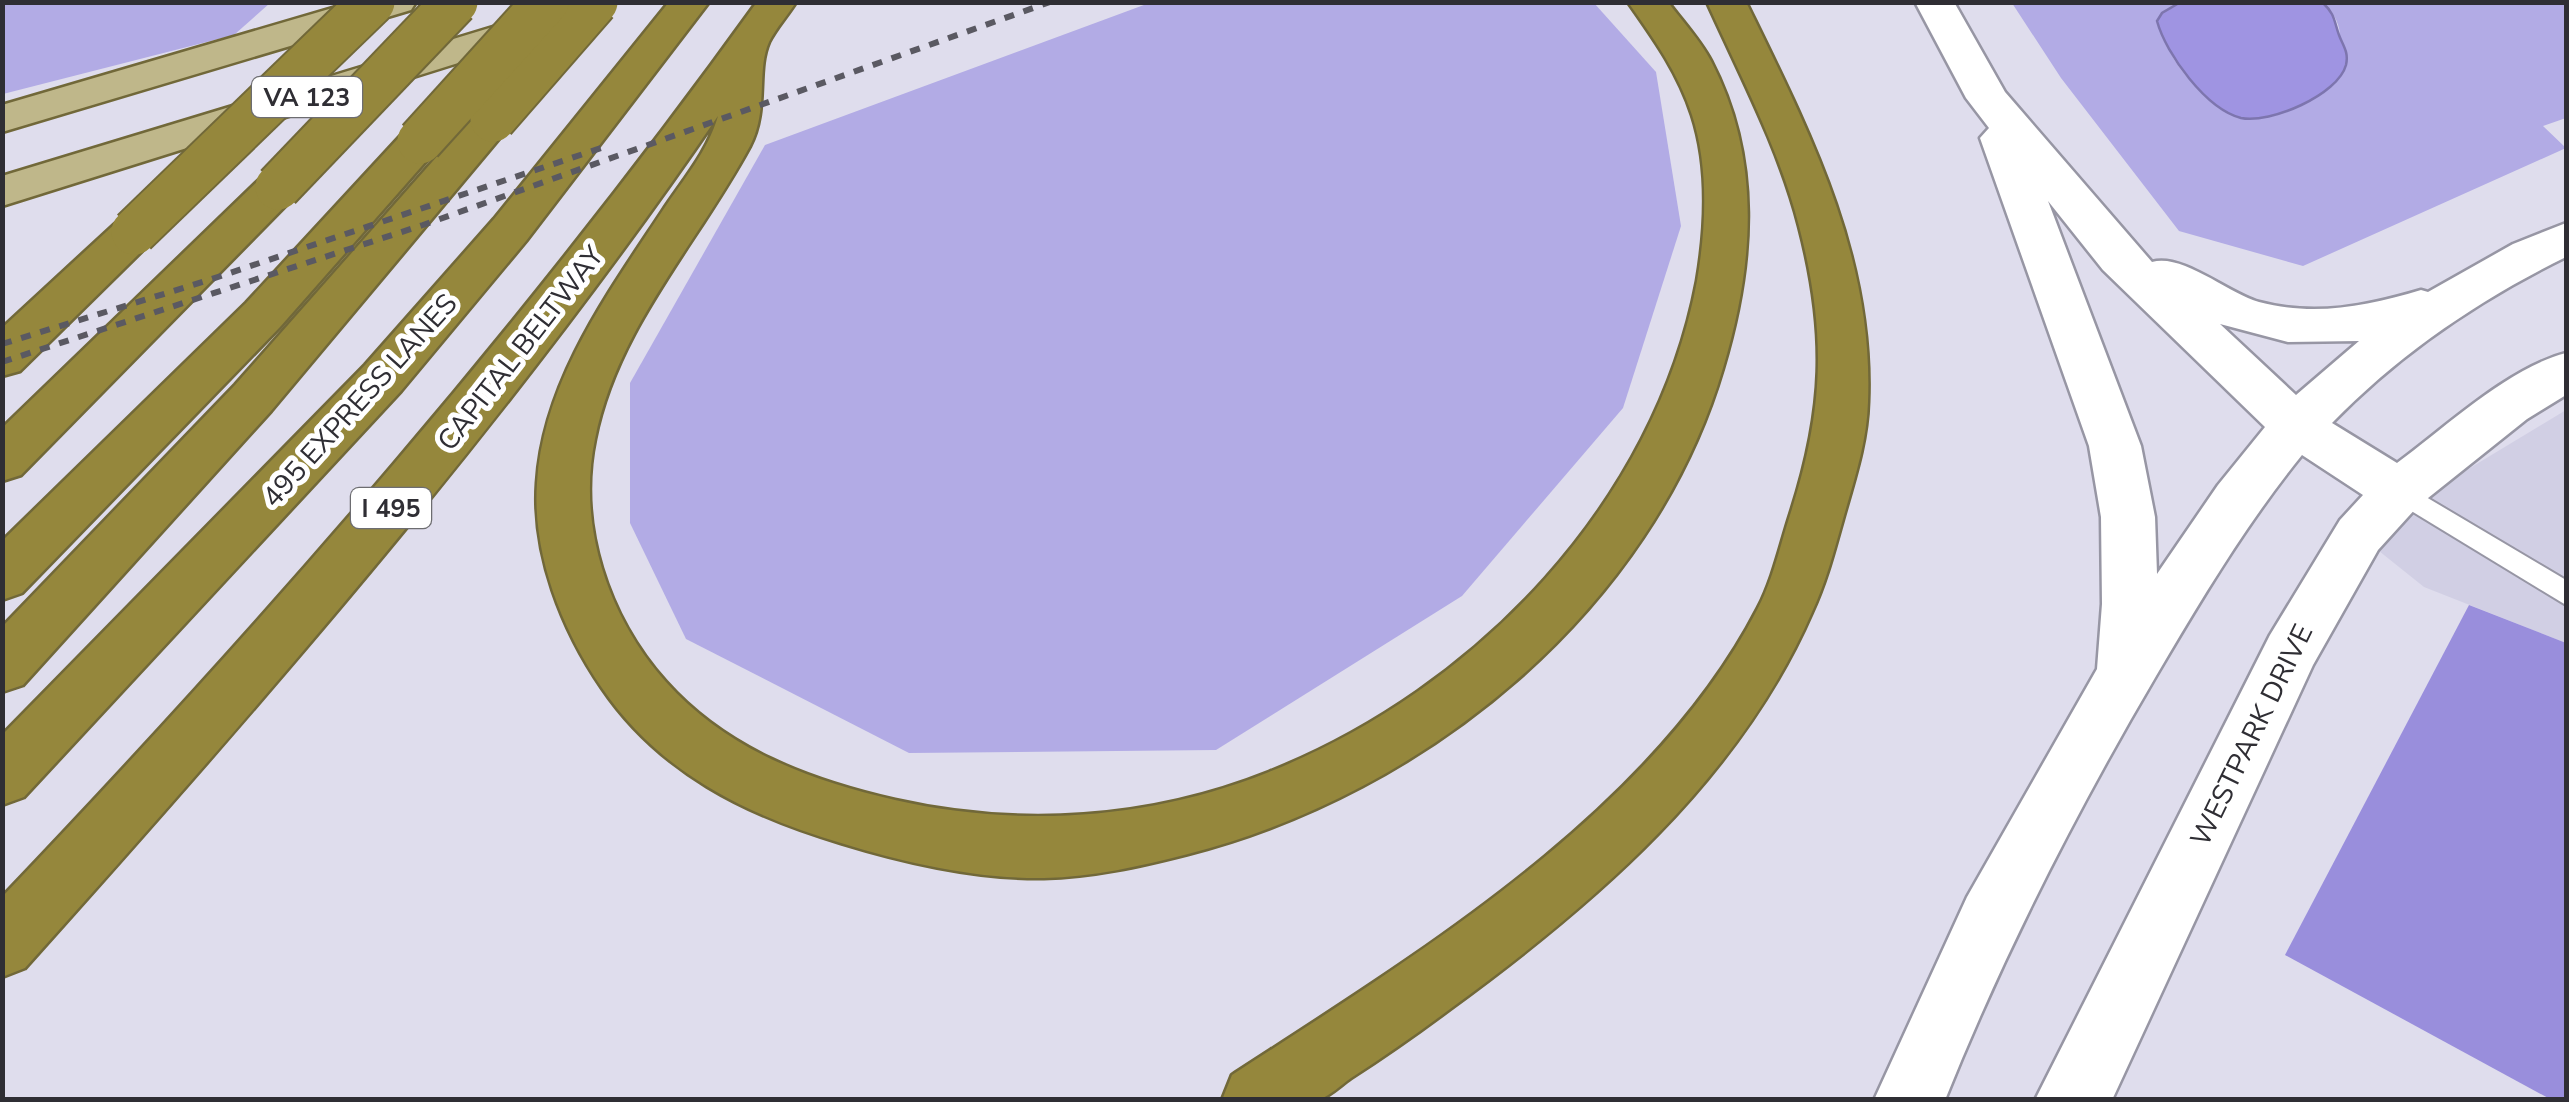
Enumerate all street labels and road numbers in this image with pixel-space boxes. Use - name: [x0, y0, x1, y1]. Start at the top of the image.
- road number: VA 123: [252, 77, 362, 117]
- street label: CAPITAL BELTWAY: [429, 237, 613, 459]
- street label: 495 EXPRESS LANES: [254, 286, 466, 516]
- road number: I 495: [351, 488, 431, 528]
- street label: WESTPARK DRIVE: [2182, 618, 2322, 853]

